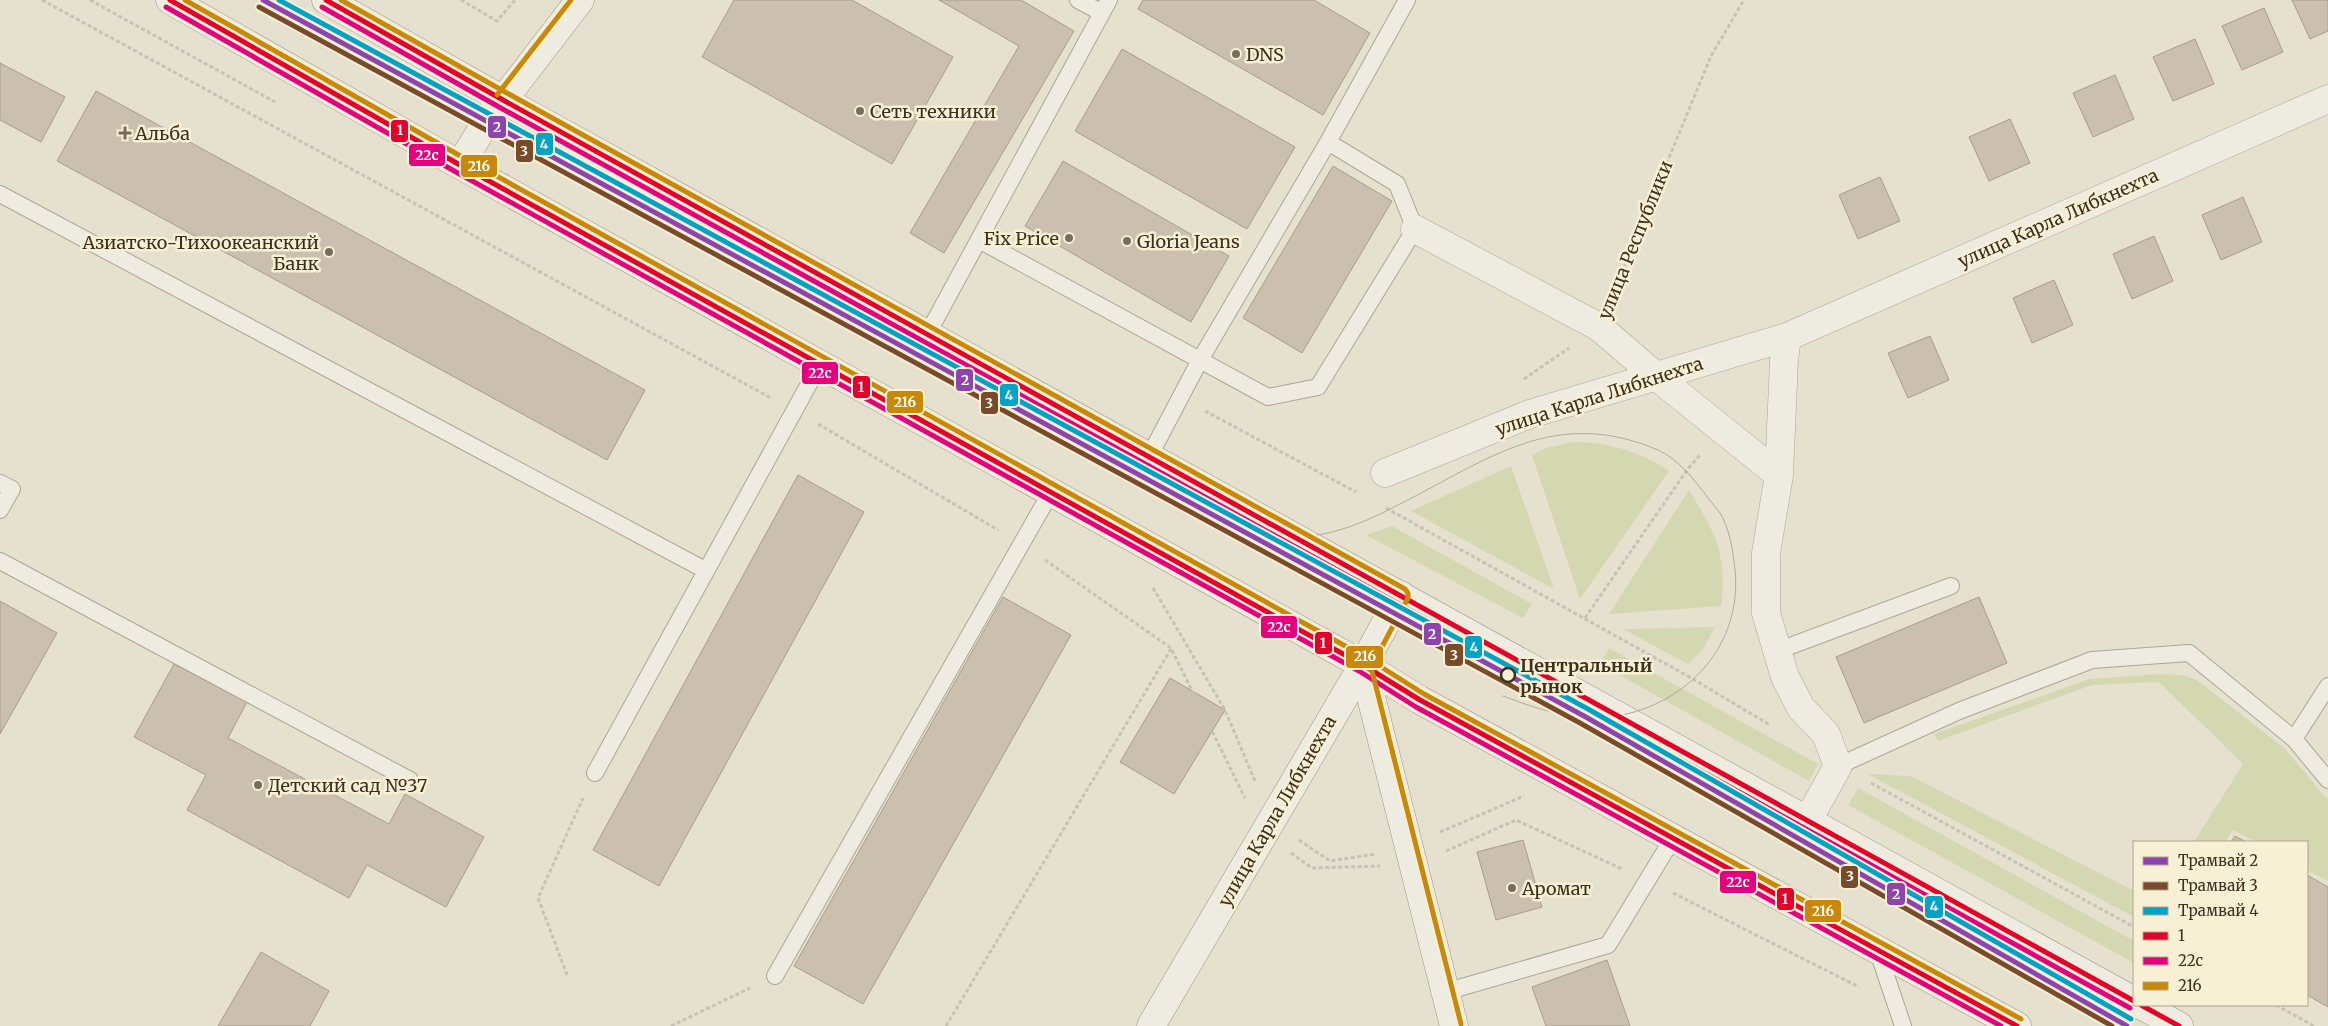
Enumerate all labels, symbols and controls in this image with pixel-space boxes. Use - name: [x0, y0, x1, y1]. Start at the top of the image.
- place label: DNS: [1246, 43, 1284, 66]
- marker: DNS: [1230, 48, 1242, 60]
- place label: Сеть техники: [870, 100, 996, 123]
- marker: Сеть техники: [854, 105, 866, 117]
- line badge: 2: [487, 115, 507, 139]
- text: 2: [493, 118, 501, 136]
- line badge: 1: [390, 119, 409, 143]
- text: 1: [397, 121, 404, 139]
- place label: Альба: [134, 122, 190, 145]
- marker: Альба: [119, 127, 131, 139]
- line badge: 4: [535, 132, 554, 156]
- text: 4: [540, 135, 549, 153]
- line badge: 3: [515, 139, 534, 163]
- text: 3: [520, 142, 528, 160]
- line badge: 22с: [408, 143, 446, 167]
- text: 22с: [415, 146, 439, 164]
- line badge: 216: [460, 154, 498, 178]
- text: 216: [468, 157, 491, 175]
- street label: улица Республики: [1593, 157, 1677, 323]
- street label: улица Карла Либкнехта: [1954, 163, 2162, 273]
- place label: Fix Price: [984, 227, 1059, 250]
- place label: Gloria Jeans: [1137, 230, 1240, 253]
- place label: Азиатско-Тихоокеанский Банк: [81, 231, 320, 275]
- marker: Fix Price: [1063, 232, 1075, 244]
- marker: Gloria Jeans: [1121, 235, 1133, 247]
- marker: Азиатско-Тихоокеанский Банк: [323, 246, 335, 258]
- street label: улица Карла Либкнехта: [1492, 351, 1706, 440]
- line badge: 22с: [801, 361, 839, 385]
- text: 22с: [808, 364, 832, 382]
- line badge: 2: [955, 368, 974, 392]
- text: 2: [961, 371, 969, 389]
- line badge: 1: [852, 375, 871, 399]
- text: 1: [858, 378, 865, 396]
- line badge: 4: [999, 383, 1019, 407]
- text: 4: [1005, 386, 1014, 404]
- line badge: 216: [886, 390, 924, 414]
- line badge: 3: [980, 391, 999, 415]
- text: 216: [894, 393, 917, 411]
- text: 3: [985, 394, 993, 412]
- line badge: 22с: [1260, 615, 1298, 639]
- text: 22с: [1267, 618, 1291, 636]
- line badge: 2: [1423, 622, 1442, 646]
- text: 2: [1428, 625, 1436, 643]
- line badge: 1: [1314, 631, 1333, 655]
- text: 1: [1320, 634, 1327, 652]
- line badge: 4: [1464, 635, 1483, 659]
- text: 4: [1470, 638, 1479, 656]
- line badge: 3: [1444, 643, 1464, 667]
- line badge: 216: [1345, 645, 1384, 669]
- text: 3: [1450, 646, 1458, 664]
- text: 216: [1354, 647, 1377, 665]
- place label: Центральный рынок: [1520, 654, 1653, 698]
- marker: Центральный рынок: [1500, 667, 1516, 683]
- street label: улица Карла Либкнехта: [1213, 711, 1341, 911]
- place label: Детский сад №37: [268, 774, 427, 797]
- marker: Детский сад №37: [252, 779, 264, 791]
- legend: [2133, 841, 2308, 1006]
- text: Трамвай 2: [2178, 851, 2258, 870]
- line badge: 3: [1840, 865, 1859, 889]
- text: 3: [1846, 867, 1854, 885]
- line badge: 22с: [1719, 870, 1757, 894]
- text: 22с: [1726, 873, 1750, 891]
- text: Трамвай 3: [2178, 876, 2258, 895]
- place label: Аромат: [1521, 877, 1591, 900]
- marker: Аромат: [1506, 882, 1518, 894]
- line badge: 2: [1886, 882, 1906, 906]
- text: 2: [1892, 885, 1900, 903]
- line badge: 1: [1776, 887, 1795, 911]
- text: 1: [1782, 890, 1789, 908]
- line badge: 4: [1924, 895, 1944, 919]
- text: 4: [1930, 897, 1939, 915]
- line badge: 216: [1804, 899, 1842, 923]
- text: Трамвай 4: [2178, 901, 2258, 920]
- text: 216: [1812, 902, 1835, 920]
- text: 1: [2178, 926, 2185, 945]
- text: 22с: [2178, 951, 2203, 970]
- text: 216: [2178, 976, 2202, 995]

